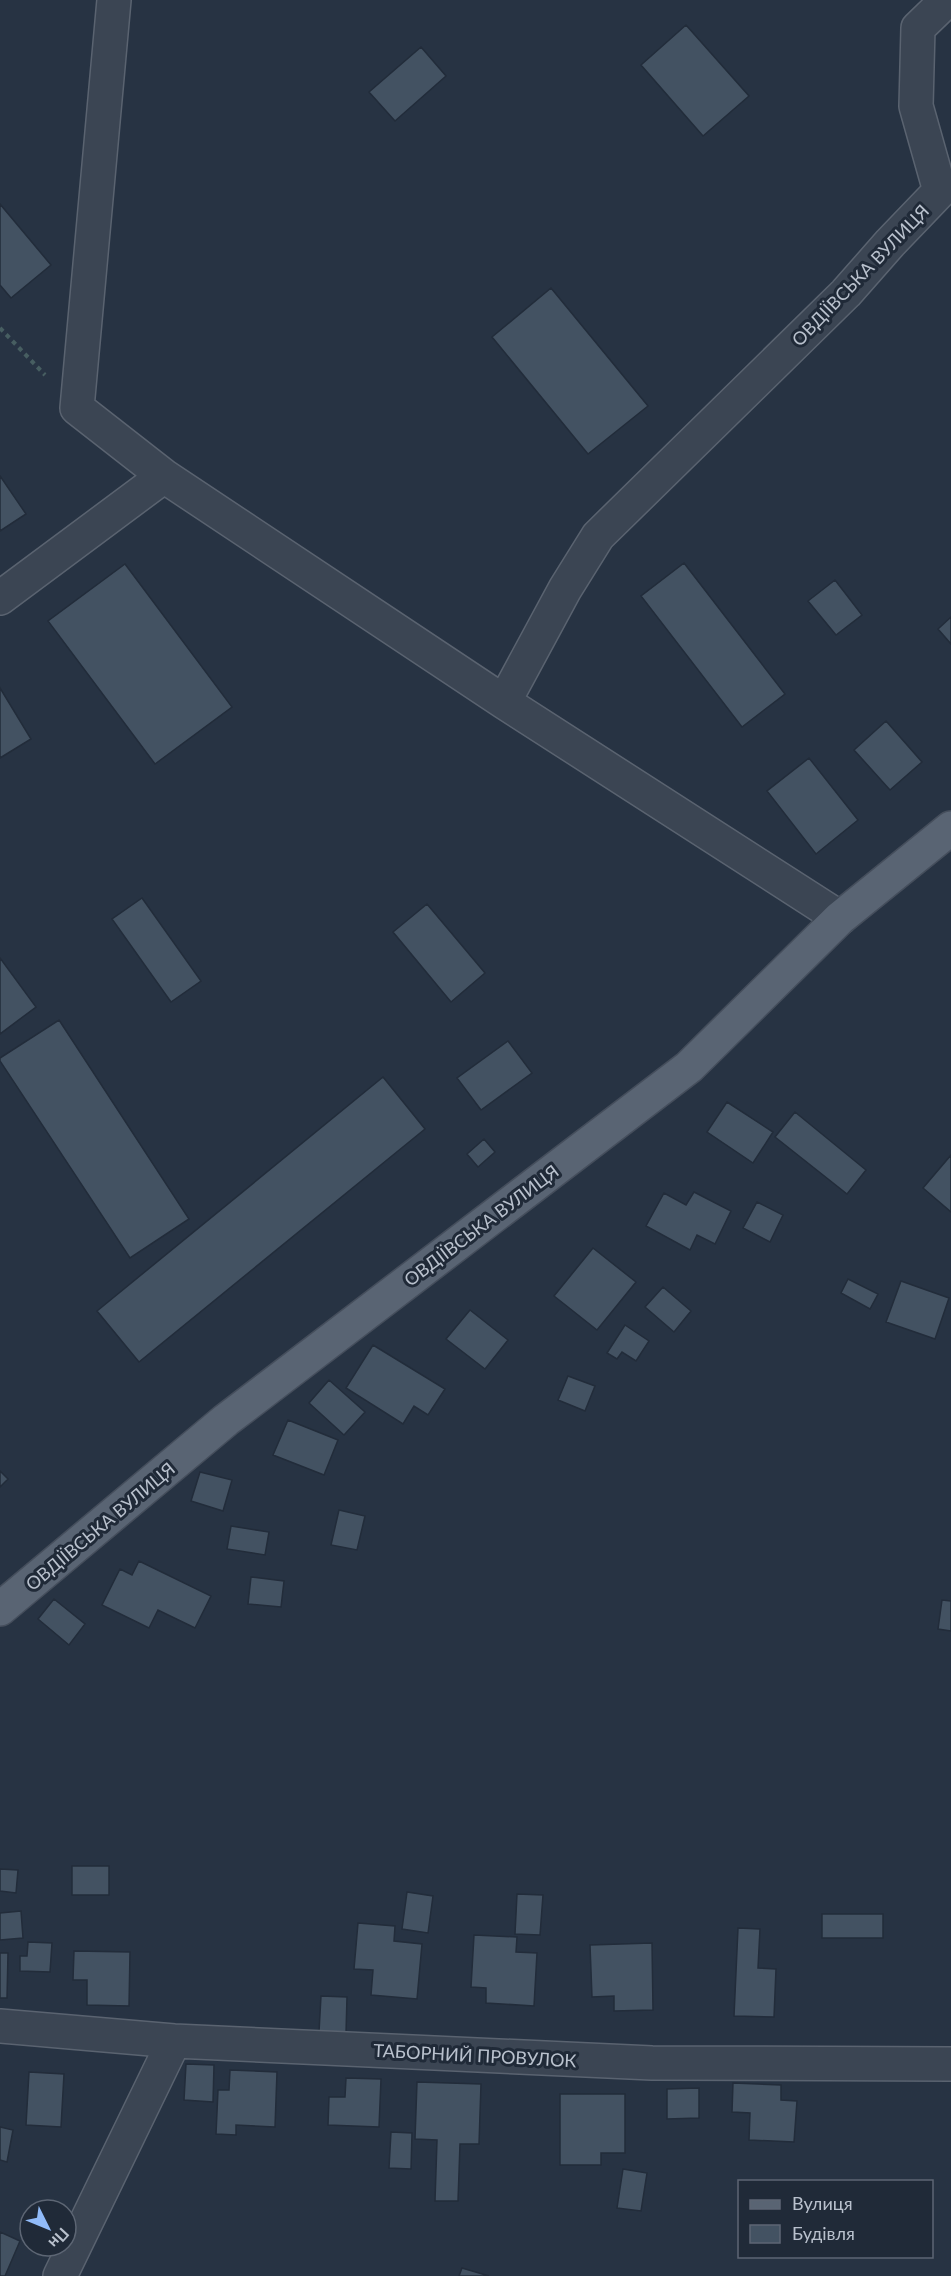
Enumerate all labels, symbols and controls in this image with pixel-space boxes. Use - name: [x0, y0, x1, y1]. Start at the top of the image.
- street label: ОВДІЇВСЬКА ВУЛИЦЯ: [787, 200, 933, 350]
- street label: ОВДІЇВСЬКА ВУЛИЦЯ: [399, 1160, 563, 1290]
- street label: ОВДІЇВСЬКА ВУЛИЦЯ: [21, 1457, 179, 1595]
- street label: ТАБОРНИЙ ПРОВУЛОК: [373, 2039, 577, 2071]
- legend: [738, 2180, 933, 2258]
- text: Вулиця: [792, 2192, 853, 2214]
- north arrow: [18, 2198, 78, 2258]
- text: Будівля: [792, 2222, 855, 2244]
- text: Пн: [45, 2224, 73, 2253]

